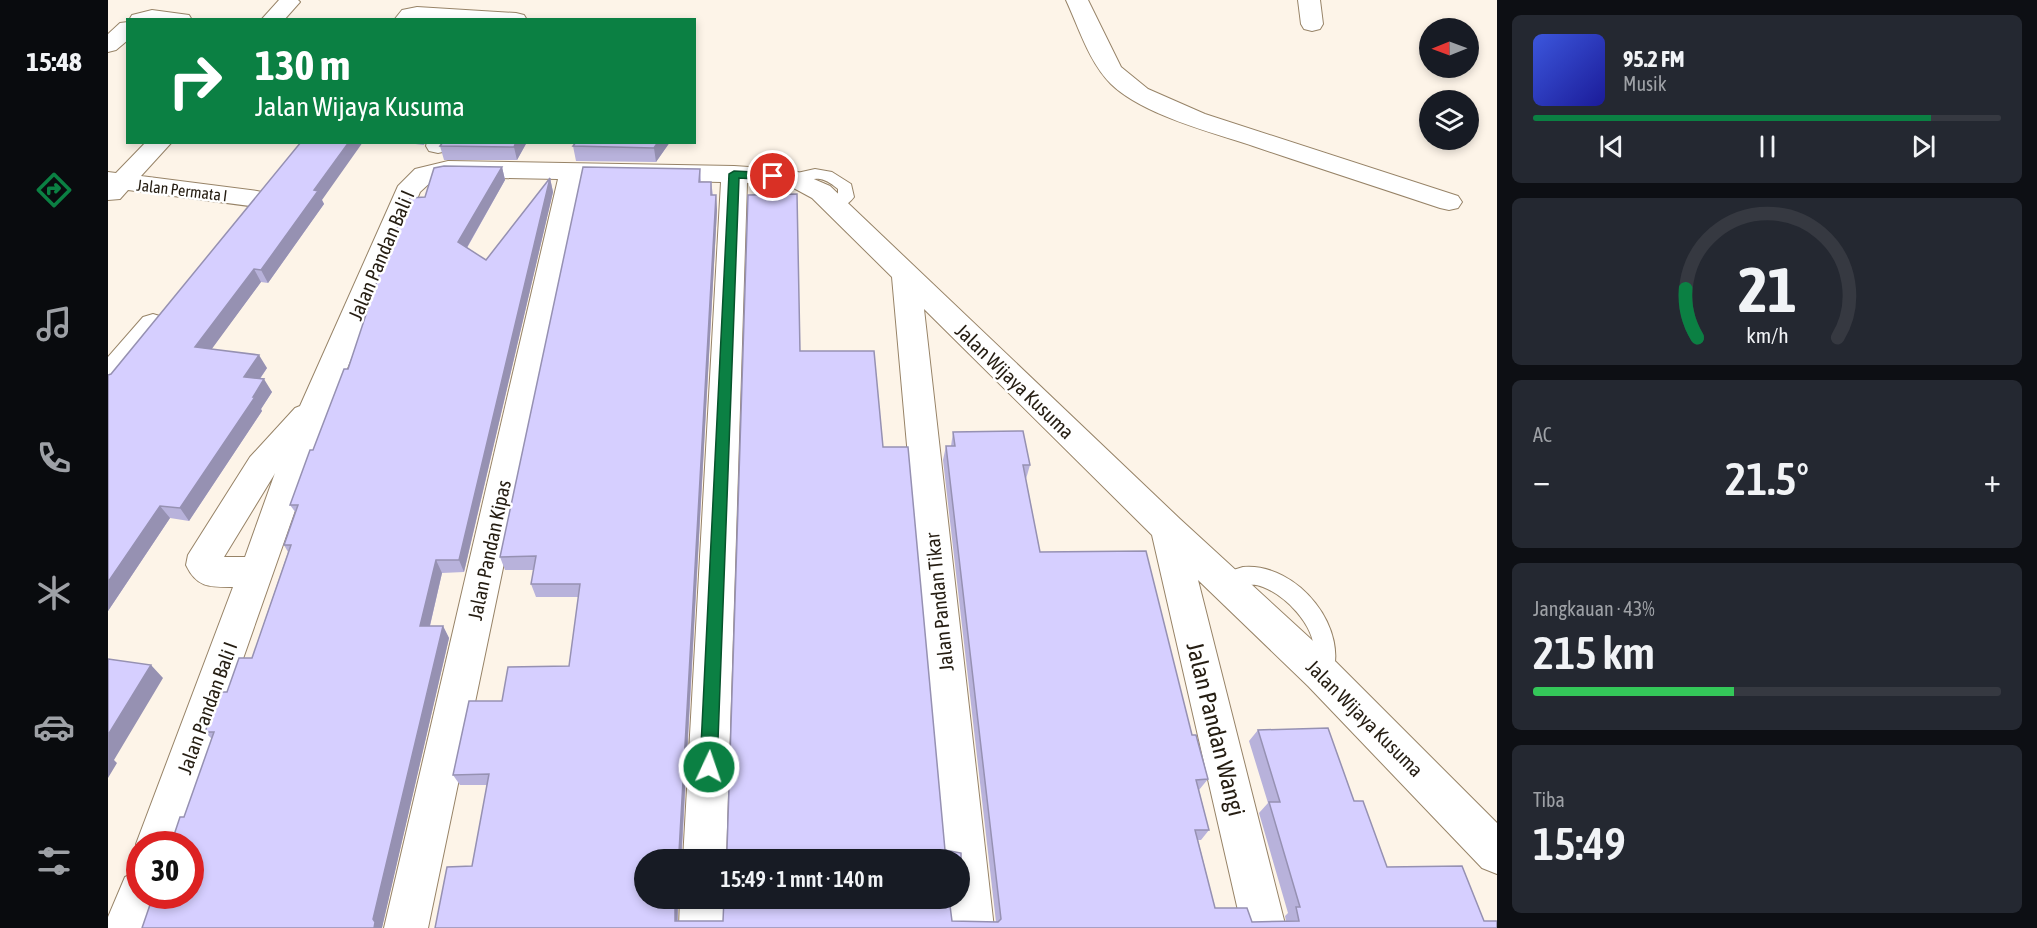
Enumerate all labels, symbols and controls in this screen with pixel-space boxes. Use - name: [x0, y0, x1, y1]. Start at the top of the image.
- north arrow: [1419, 18, 1479, 78]
- map controls: [1419, 18, 1479, 150]
- text: 130 m: [255, 41, 350, 89]
- icon: right: [156, 42, 234, 120]
- text: 15:48: [26, 46, 82, 77]
- text: 95.2 FM: [1623, 46, 1685, 72]
- text: Musik: [1623, 72, 1667, 95]
- button: layers: [1419, 90, 1479, 150]
- text: Jalan Wijaya Kusuma: [255, 91, 465, 122]
- icon: previous: [1595, 130, 1628, 163]
- icon: pause: [1751, 130, 1784, 163]
- icon: next: [1907, 130, 1940, 163]
- pin: [747, 150, 798, 201]
- icon: arrive: [756, 159, 789, 192]
- icon: directions: [33, 169, 75, 211]
- street label: Jalan Permata I: [136, 176, 228, 204]
- street label: Jalan Pandan Bali I: [343, 187, 419, 323]
- text: 21: [1738, 255, 1796, 326]
- icon: music: [33, 303, 75, 345]
- street label: Jalan Wijaya Kusuma: [951, 319, 1079, 443]
- text: km/h: [1746, 324, 1788, 349]
- text: AC: [1533, 423, 1552, 446]
- icon: phone: [33, 437, 75, 479]
- text: 21.5°: [1725, 453, 1809, 505]
- text: −: [1533, 461, 1550, 499]
- text: +: [1984, 461, 2001, 499]
- street label: Jalan Pandan Kipas: [463, 478, 515, 622]
- street label: Jalan Pandan Tikar: [920, 530, 958, 672]
- icon: climate: [33, 572, 75, 614]
- text: Jangkauan · 43%: [1533, 597, 1655, 620]
- text: 215 km: [1533, 627, 1655, 679]
- street label: Jalan Pandan Bali I: [172, 639, 242, 777]
- street label: Jalan Pandan Wangi: [1181, 639, 1251, 819]
- street label: Jalan Wijaya Kusuma: [1302, 655, 1428, 781]
- icon: car: [33, 706, 75, 748]
- position arrow: [677, 735, 741, 799]
- text: Tiba: [1533, 788, 1565, 811]
- text: 15:49: [1533, 818, 1626, 870]
- speed limit sign: 30: [126, 831, 204, 909]
- icon: filters: [33, 840, 75, 882]
- text: 15:49 · 1 mnt · 140 m: [721, 866, 883, 892]

